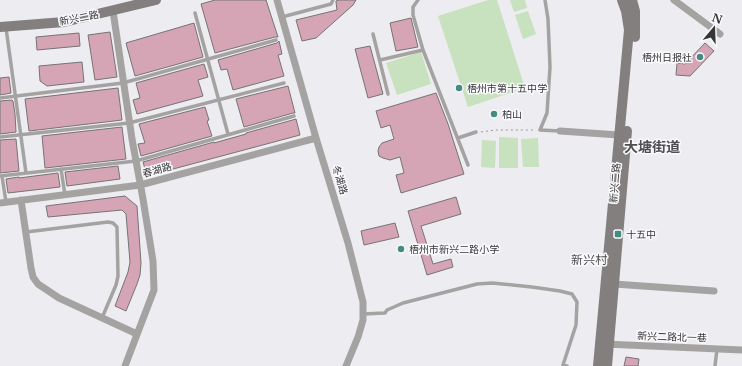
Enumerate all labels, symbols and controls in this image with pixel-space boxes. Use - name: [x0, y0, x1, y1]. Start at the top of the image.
- street label: 新兴二路: [58, 8, 100, 28]
- north arrow: [694, 8, 734, 48]
- text: N: [710, 10, 725, 27]
- place label: 梧州日报社: [642, 51, 692, 64]
- marker: 梧州日报社: [695, 52, 705, 62]
- place label: 梧州市第十五中学: [467, 82, 547, 95]
- marker: 梧州市第十五中学: [454, 83, 464, 93]
- place label: 柏山: [502, 108, 522, 121]
- marker: 柏山: [489, 109, 499, 119]
- district label: 大塘街道: [624, 138, 680, 156]
- street label: 春湖路: [141, 160, 173, 180]
- street label: 新兴二路: [607, 163, 623, 203]
- street label: 冬湖路: [329, 164, 351, 196]
- place label: 十五中: [626, 228, 656, 241]
- marker: 十五中: [613, 229, 623, 239]
- place label: 梧州市新兴二路小学: [409, 243, 499, 256]
- marker: 梧州市新兴二路小学: [396, 244, 406, 254]
- district label: 新兴村: [571, 252, 608, 267]
- street label: 新兴二路北一巷: [637, 329, 707, 345]

